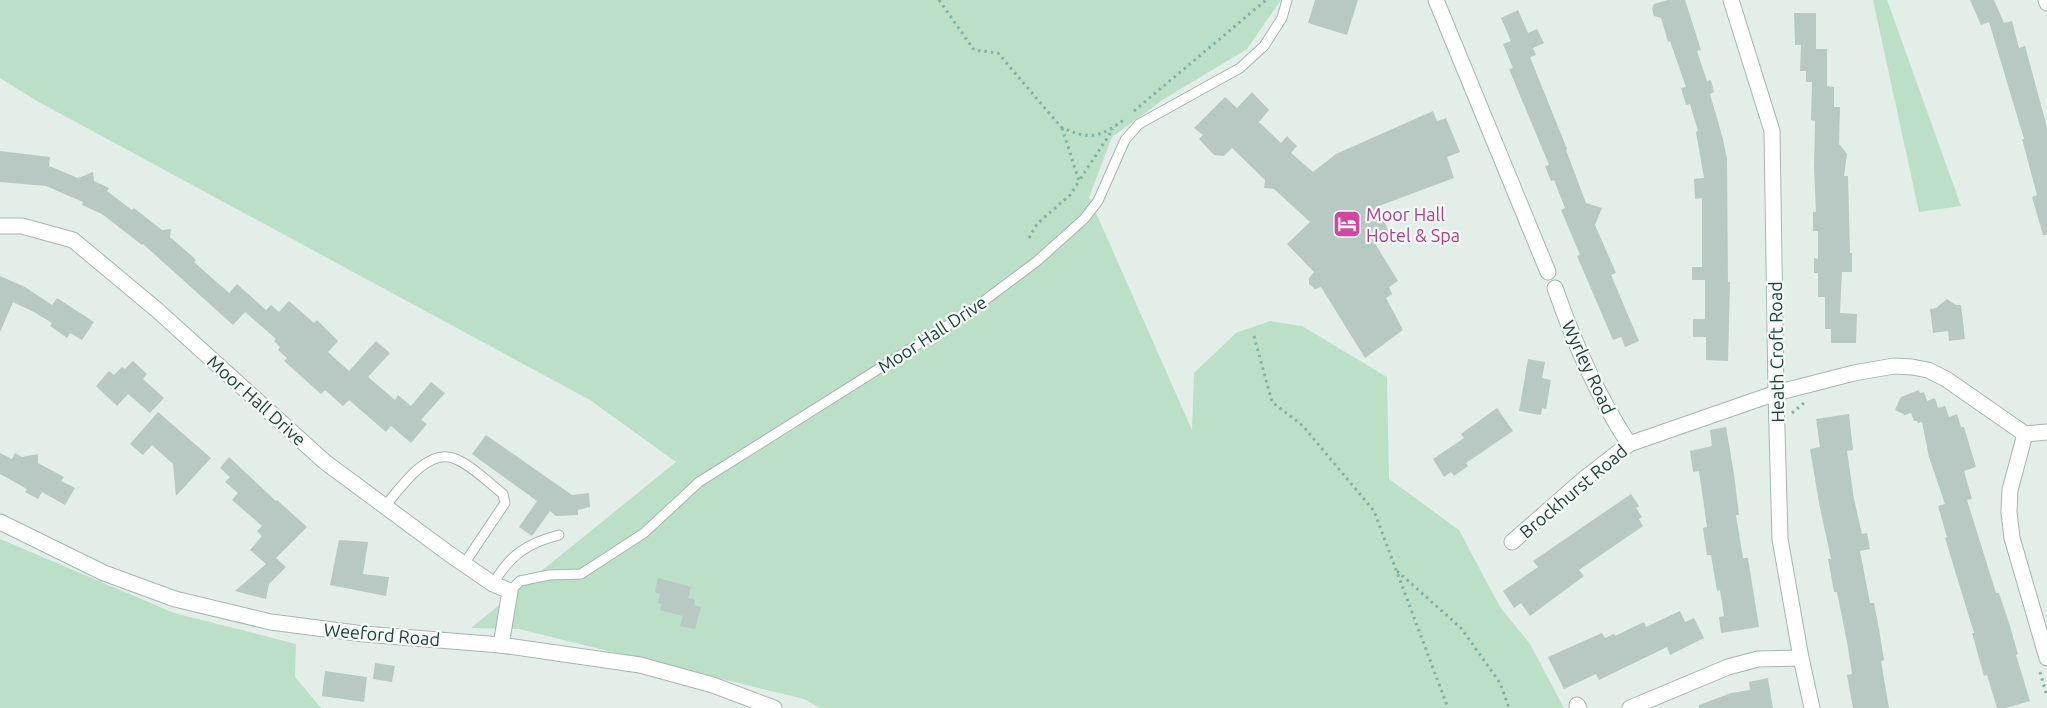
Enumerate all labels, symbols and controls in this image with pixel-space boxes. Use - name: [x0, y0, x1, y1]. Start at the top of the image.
- place label: Moor Hall Hotel & Spa: [1366, 204, 1460, 245]
- hotel icon: Moor Hall Hotel & Spa: [1332, 209, 1362, 239]
- street label: Heath Croft Road: [1765, 281, 1787, 423]
- street label: Moor Hall Drive: [874, 291, 990, 377]
- street label: Wyrley Road: [1559, 317, 1619, 417]
- street label: Moor Hall Drive: [204, 351, 310, 449]
- street label: Brockhurst Road: [1515, 440, 1631, 542]
- street label: Weeford Road: [323, 619, 441, 649]

